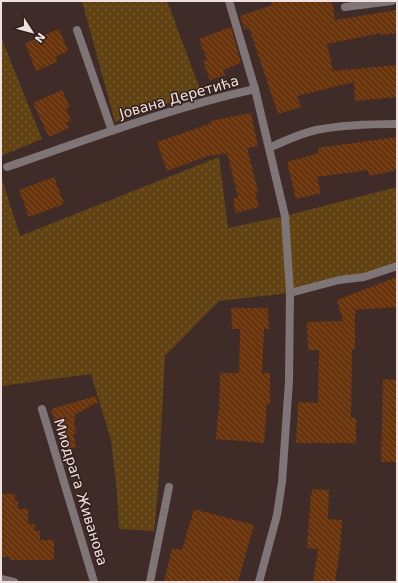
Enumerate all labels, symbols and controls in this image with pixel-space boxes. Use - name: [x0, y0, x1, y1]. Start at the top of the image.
- north arrow: [12, 12, 52, 52]
- text: N: [32, 30, 48, 45]
- street label: Јована Деретића: [116, 72, 241, 122]
- street label: Миодрага Живанова: [51, 417, 111, 567]

